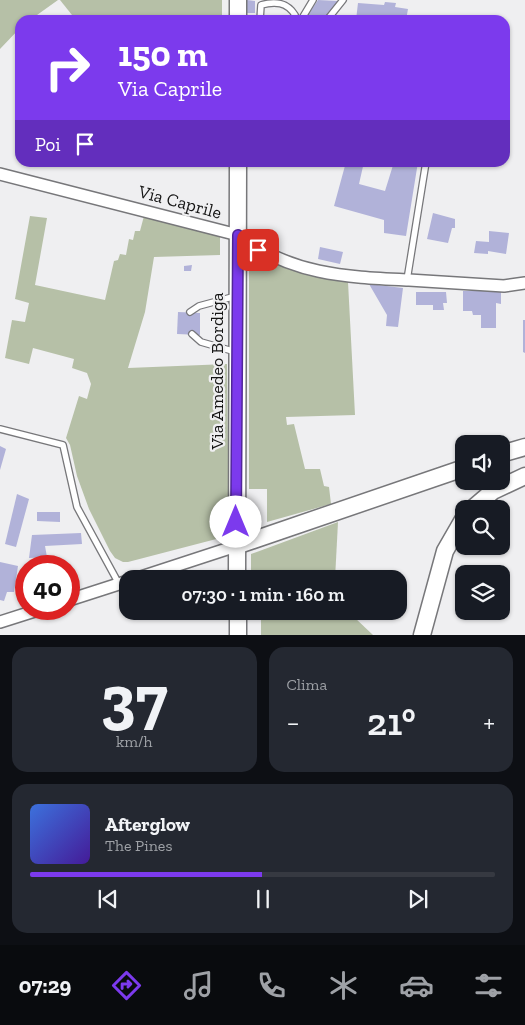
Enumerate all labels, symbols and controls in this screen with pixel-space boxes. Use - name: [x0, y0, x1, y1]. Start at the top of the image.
- text: 150 m: [118, 33, 208, 75]
- icon: right: [35, 35, 100, 100]
- text: Via Caprile: [118, 75, 222, 102]
- icon: arrive: [71, 130, 99, 158]
- text: Poi: [35, 133, 61, 156]
- street label: Via Caprile: [135, 180, 224, 224]
- pin: [237, 229, 279, 271]
- icon: arrive: [244, 236, 272, 264]
- street label: Via Amedeo Bordiga: [206, 292, 228, 451]
- map controls: [455, 435, 510, 620]
- button: sound: [455, 435, 510, 490]
- position arrow: [209, 495, 261, 547]
- button: search: [455, 500, 510, 555]
- speed limit sign: 40: [15, 555, 80, 620]
- button: layers: [455, 565, 510, 620]
- text: 07:30 · 1 min · 160 m: [181, 583, 345, 606]
- text: 37: [101, 660, 168, 738]
- text: Clima: [287, 675, 327, 694]
- text: 21°: [367, 699, 416, 745]
- text: −: [287, 706, 300, 739]
- text: +: [483, 706, 495, 739]
- text: km/h: [116, 732, 153, 751]
- text: Afterglow: [105, 813, 190, 836]
- text: The Pines: [105, 836, 172, 855]
- icon: previous: [94, 885, 122, 913]
- icon: pause: [249, 885, 277, 913]
- icon: next: [404, 885, 432, 913]
- icon: directions: [109, 968, 144, 1003]
- icon: music: [181, 968, 216, 1003]
- icon: phone: [254, 968, 289, 1003]
- icon: climate: [326, 968, 361, 1003]
- icon: car: [399, 968, 434, 1003]
- icon: filters: [471, 968, 506, 1003]
- text: 07:29: [19, 972, 71, 999]

